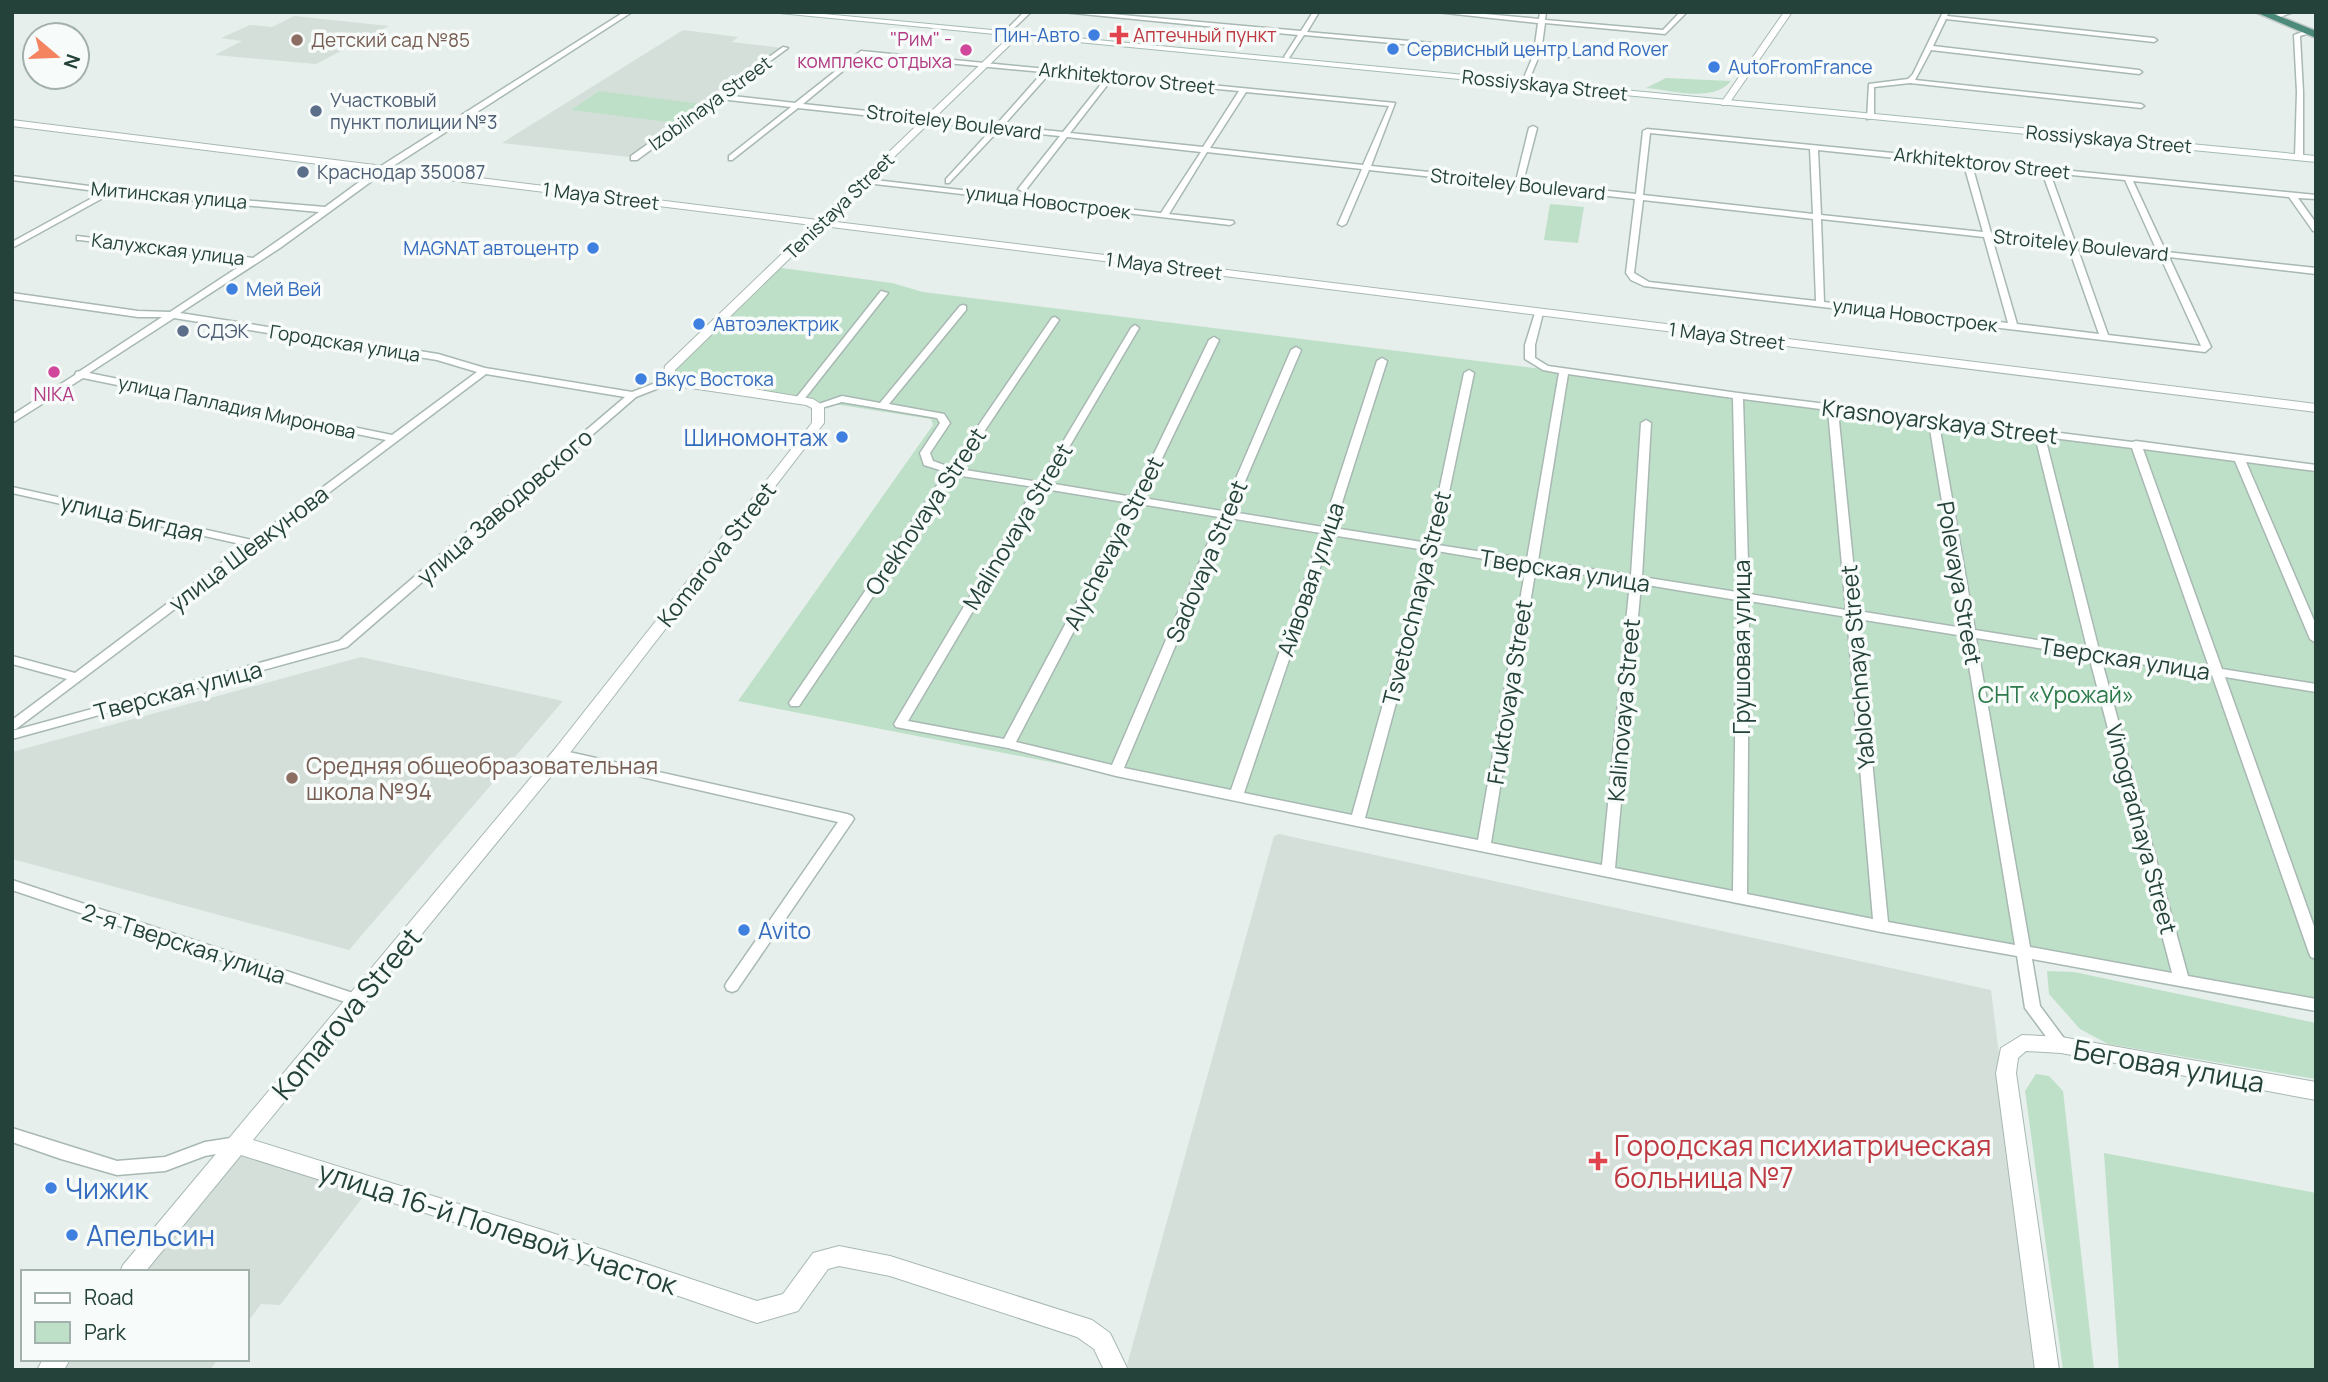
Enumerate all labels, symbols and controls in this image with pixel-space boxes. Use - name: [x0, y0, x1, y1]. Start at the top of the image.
- north arrow: [21, 21, 91, 91]
- place label: Пин-Авто: [994, 22, 1080, 48]
- place label: Аптечный пункт: [1133, 22, 1277, 48]
- place label: "Рим" - комплекс отдыха: [797, 26, 952, 74]
- place label: Детский сад №85: [311, 27, 470, 53]
- marker: Пин-Авто: [1086, 27, 1102, 43]
- marker: Аптечный пункт: [1111, 27, 1127, 43]
- marker: Детский сад №85: [289, 32, 305, 48]
- place label: Сервисный центр Land Rover: [1407, 36, 1669, 62]
- marker: Сервисный центр Land Rover: [1385, 41, 1401, 57]
- marker: "Рим" - комплекс отдыха: [958, 42, 974, 58]
- street label: Izobilnaya Street: [643, 50, 777, 156]
- text: N: [58, 51, 87, 72]
- place label: AutoFromFrance: [1728, 54, 1873, 80]
- street label: Arkhitektorov Street: [1038, 56, 1216, 100]
- marker: AutoFromFrance: [1706, 59, 1722, 75]
- street label: Rossiyskaya Street: [1461, 63, 1629, 107]
- place label: Участковый пункт полиции №3: [330, 87, 497, 135]
- street label: Stroiteley Boulevard: [865, 98, 1043, 146]
- marker: Участковый пункт полиции №3: [308, 103, 324, 119]
- street label: Rossiyskaya Street: [2025, 119, 2193, 159]
- street label: Arkhitektorov Street: [1893, 141, 2071, 185]
- street label: Tenistaya Street: [778, 147, 900, 265]
- place label: Краснодар 350087: [317, 159, 485, 185]
- street label: Stroiteley Boulevard: [1429, 162, 1607, 206]
- marker: Краснодар 350087: [295, 164, 311, 180]
- street label: Митинская улица: [90, 175, 248, 215]
- street label: 1 Maya Street: [541, 176, 661, 216]
- street label: улица Новостроек: [964, 179, 1133, 225]
- street label: Stroiteley Boulevard: [1992, 223, 2170, 267]
- street label: Калужская улица: [90, 227, 246, 271]
- place label: MAGNAT автоцентр: [403, 235, 579, 261]
- marker: MAGNAT автоцентр: [585, 240, 601, 256]
- street label: 1 Maya Street: [1104, 246, 1224, 286]
- place label: Мей Вей: [246, 276, 321, 302]
- marker: Мей Вей: [224, 281, 240, 297]
- street label: улица Новостроек: [1831, 292, 2000, 338]
- place label: Автоэлектрик: [713, 311, 840, 337]
- marker: Автоэлектрик: [691, 316, 707, 332]
- street label: 1 Maya Street: [1667, 316, 1787, 356]
- place label: СДЭК: [197, 318, 250, 344]
- street label: Городская улица: [268, 318, 422, 368]
- marker: СДЭК: [175, 323, 191, 339]
- marker: NIKA: [46, 364, 62, 380]
- place label: Вкус Востока: [655, 366, 774, 392]
- street label: улица Палладия Миронова: [116, 369, 358, 445]
- marker: Вкус Востока: [633, 371, 649, 387]
- place label: NIKA: [34, 381, 74, 407]
- street label: Krasnoyarskaya Street: [1820, 391, 2060, 451]
- street label: улица Заводовского: [409, 421, 599, 591]
- place label: Шиномонтаж: [684, 421, 828, 453]
- street label: Orekhovaya Street: [857, 421, 993, 601]
- marker: Шиномонтаж: [834, 429, 850, 445]
- street label: Malinovaya Street: [955, 437, 1079, 615]
- street label: Alychevaya Street: [1055, 451, 1171, 635]
- street label: Komarova Street: [649, 475, 783, 633]
- street label: Sadovaya Street: [1157, 475, 1255, 647]
- street label: улица Шевкунова: [162, 477, 334, 619]
- street label: улица Бигдая: [57, 485, 207, 549]
- street label: Tsvetochnaya Street: [1374, 488, 1458, 708]
- street label: Айвовая улица: [1269, 498, 1351, 660]
- street label: Polevaya Street: [1930, 499, 1990, 667]
- street label: Тверская улица: [1477, 541, 1653, 599]
- street label: Грушовая улица: [1725, 560, 1757, 734]
- street label: Yablochnaya Street: [1832, 563, 1882, 771]
- street label: Fruktovaya Street: [1479, 597, 1539, 787]
- street label: Kalinovaya Street: [1599, 617, 1647, 803]
- street label: Тверская улица: [2037, 629, 2213, 687]
- street label: Тверская улица: [91, 652, 265, 728]
- park label: СНТ «Урожай»: [1978, 678, 2134, 710]
- street label: Vinogradnaya Street: [2099, 720, 2185, 938]
- place label: Средняя общеобразовательная школа №94: [306, 749, 658, 807]
- marker: Средняя общеобразовательная школа №94: [284, 770, 300, 786]
- street label: 2-я Тверская улица: [78, 895, 290, 991]
- place label: Avito: [758, 914, 811, 946]
- street label: Komarova Street: [263, 919, 429, 1107]
- marker: Avito: [736, 922, 752, 938]
- street label: Беговая улица: [2071, 1030, 2267, 1100]
- place label: Городская психиатрическая больница №7: [1614, 1126, 1991, 1196]
- street label: улица 16-й Полевой Участок: [314, 1151, 683, 1303]
- marker: Городская психиатрическая больница №7: [1588, 1151, 1608, 1171]
- place label: Чижик: [65, 1169, 150, 1207]
- marker: Чижик: [43, 1180, 59, 1196]
- place label: Апельсин: [86, 1216, 215, 1254]
- marker: Апельсин: [64, 1227, 80, 1243]
- legend: [21, 1270, 248, 1361]
- text: Road: [84, 1283, 134, 1311]
- text: Park: [84, 1318, 126, 1346]

